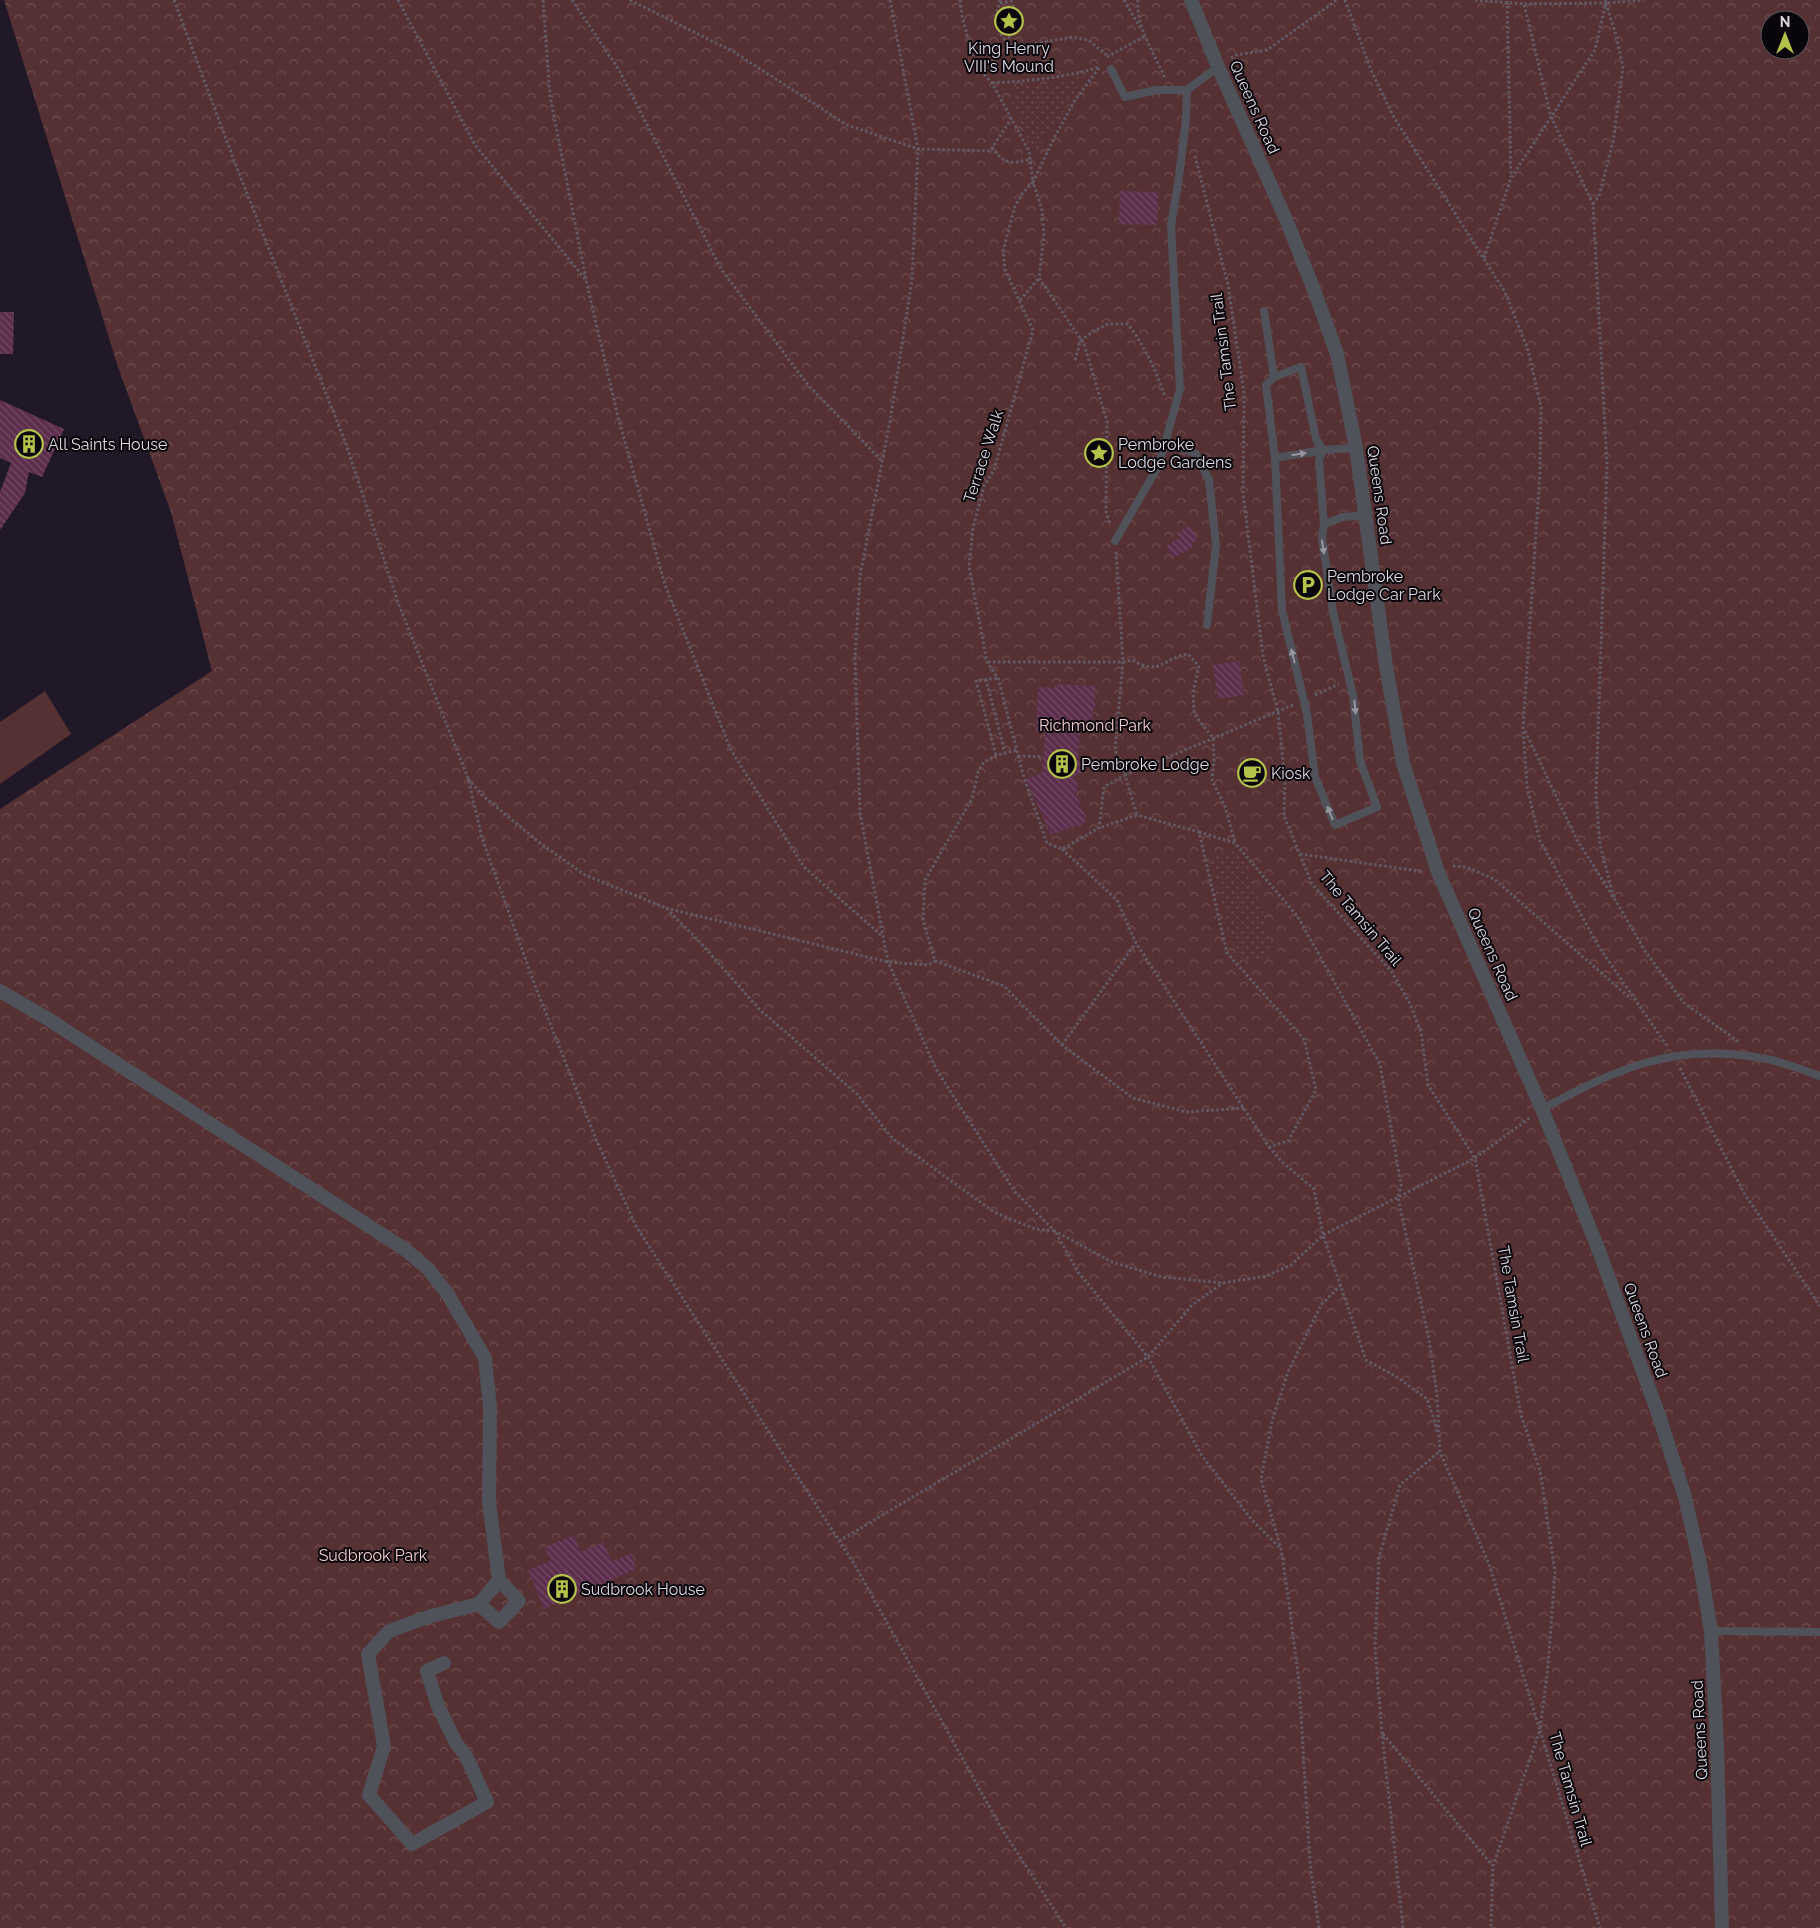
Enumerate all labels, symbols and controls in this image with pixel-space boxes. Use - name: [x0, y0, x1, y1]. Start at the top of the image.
- place icon: King Henry VIII's Mound: [994, 6, 1024, 36]
- north arrow: [1760, 10, 1810, 60]
- text: N: [1780, 14, 1790, 30]
- place label: King Henry VIII's Mound: [964, 39, 1054, 76]
- street label: Queens Road: [1226, 58, 1284, 157]
- street label: The Tamsin Trail: [1207, 291, 1240, 412]
- street label: Terrace Walk: [960, 407, 1008, 505]
- building icon: All Saints House: [14, 429, 44, 459]
- place label: All Saints House: [48, 435, 167, 454]
- place label: Pembroke Lodge Gardens: [1118, 435, 1232, 472]
- place icon: Pembroke Lodge Gardens: [1084, 438, 1114, 468]
- street label: Queens Road: [1363, 444, 1396, 546]
- one-way arrow: [1292, 450, 1308, 458]
- one-way arrow: [1320, 540, 1328, 556]
- place label: Pembroke Lodge Car Park: [1327, 567, 1441, 604]
- parking icon: Pembroke Lodge Car Park: [1293, 570, 1323, 600]
- one-way arrow: [1289, 648, 1297, 663]
- one-way arrow: [1351, 699, 1359, 715]
- park label: Richmond Park: [1039, 716, 1152, 735]
- building icon: Pembroke Lodge: [1047, 749, 1077, 779]
- place label: Pembroke Lodge: [1081, 755, 1209, 774]
- cafe icon: Kiosk: [1237, 758, 1267, 788]
- place label: Kiosk: [1271, 764, 1311, 783]
- one-way arrow: [1326, 806, 1334, 820]
- street label: The Tamsin Trail: [1315, 867, 1406, 970]
- street label: Queens Road: [1464, 905, 1522, 1004]
- street label: The Tamsin Trail: [1494, 1244, 1533, 1365]
- street label: Queens Road: [1620, 1280, 1672, 1380]
- park label: Sudbrook Park: [319, 1546, 428, 1565]
- building icon: Sudbrook House: [547, 1574, 577, 1604]
- place label: Sudbrook House: [581, 1580, 705, 1599]
- street label: Queens Road: [1687, 1680, 1712, 1780]
- street label: The Tamsin Trail: [1545, 1730, 1596, 1849]

